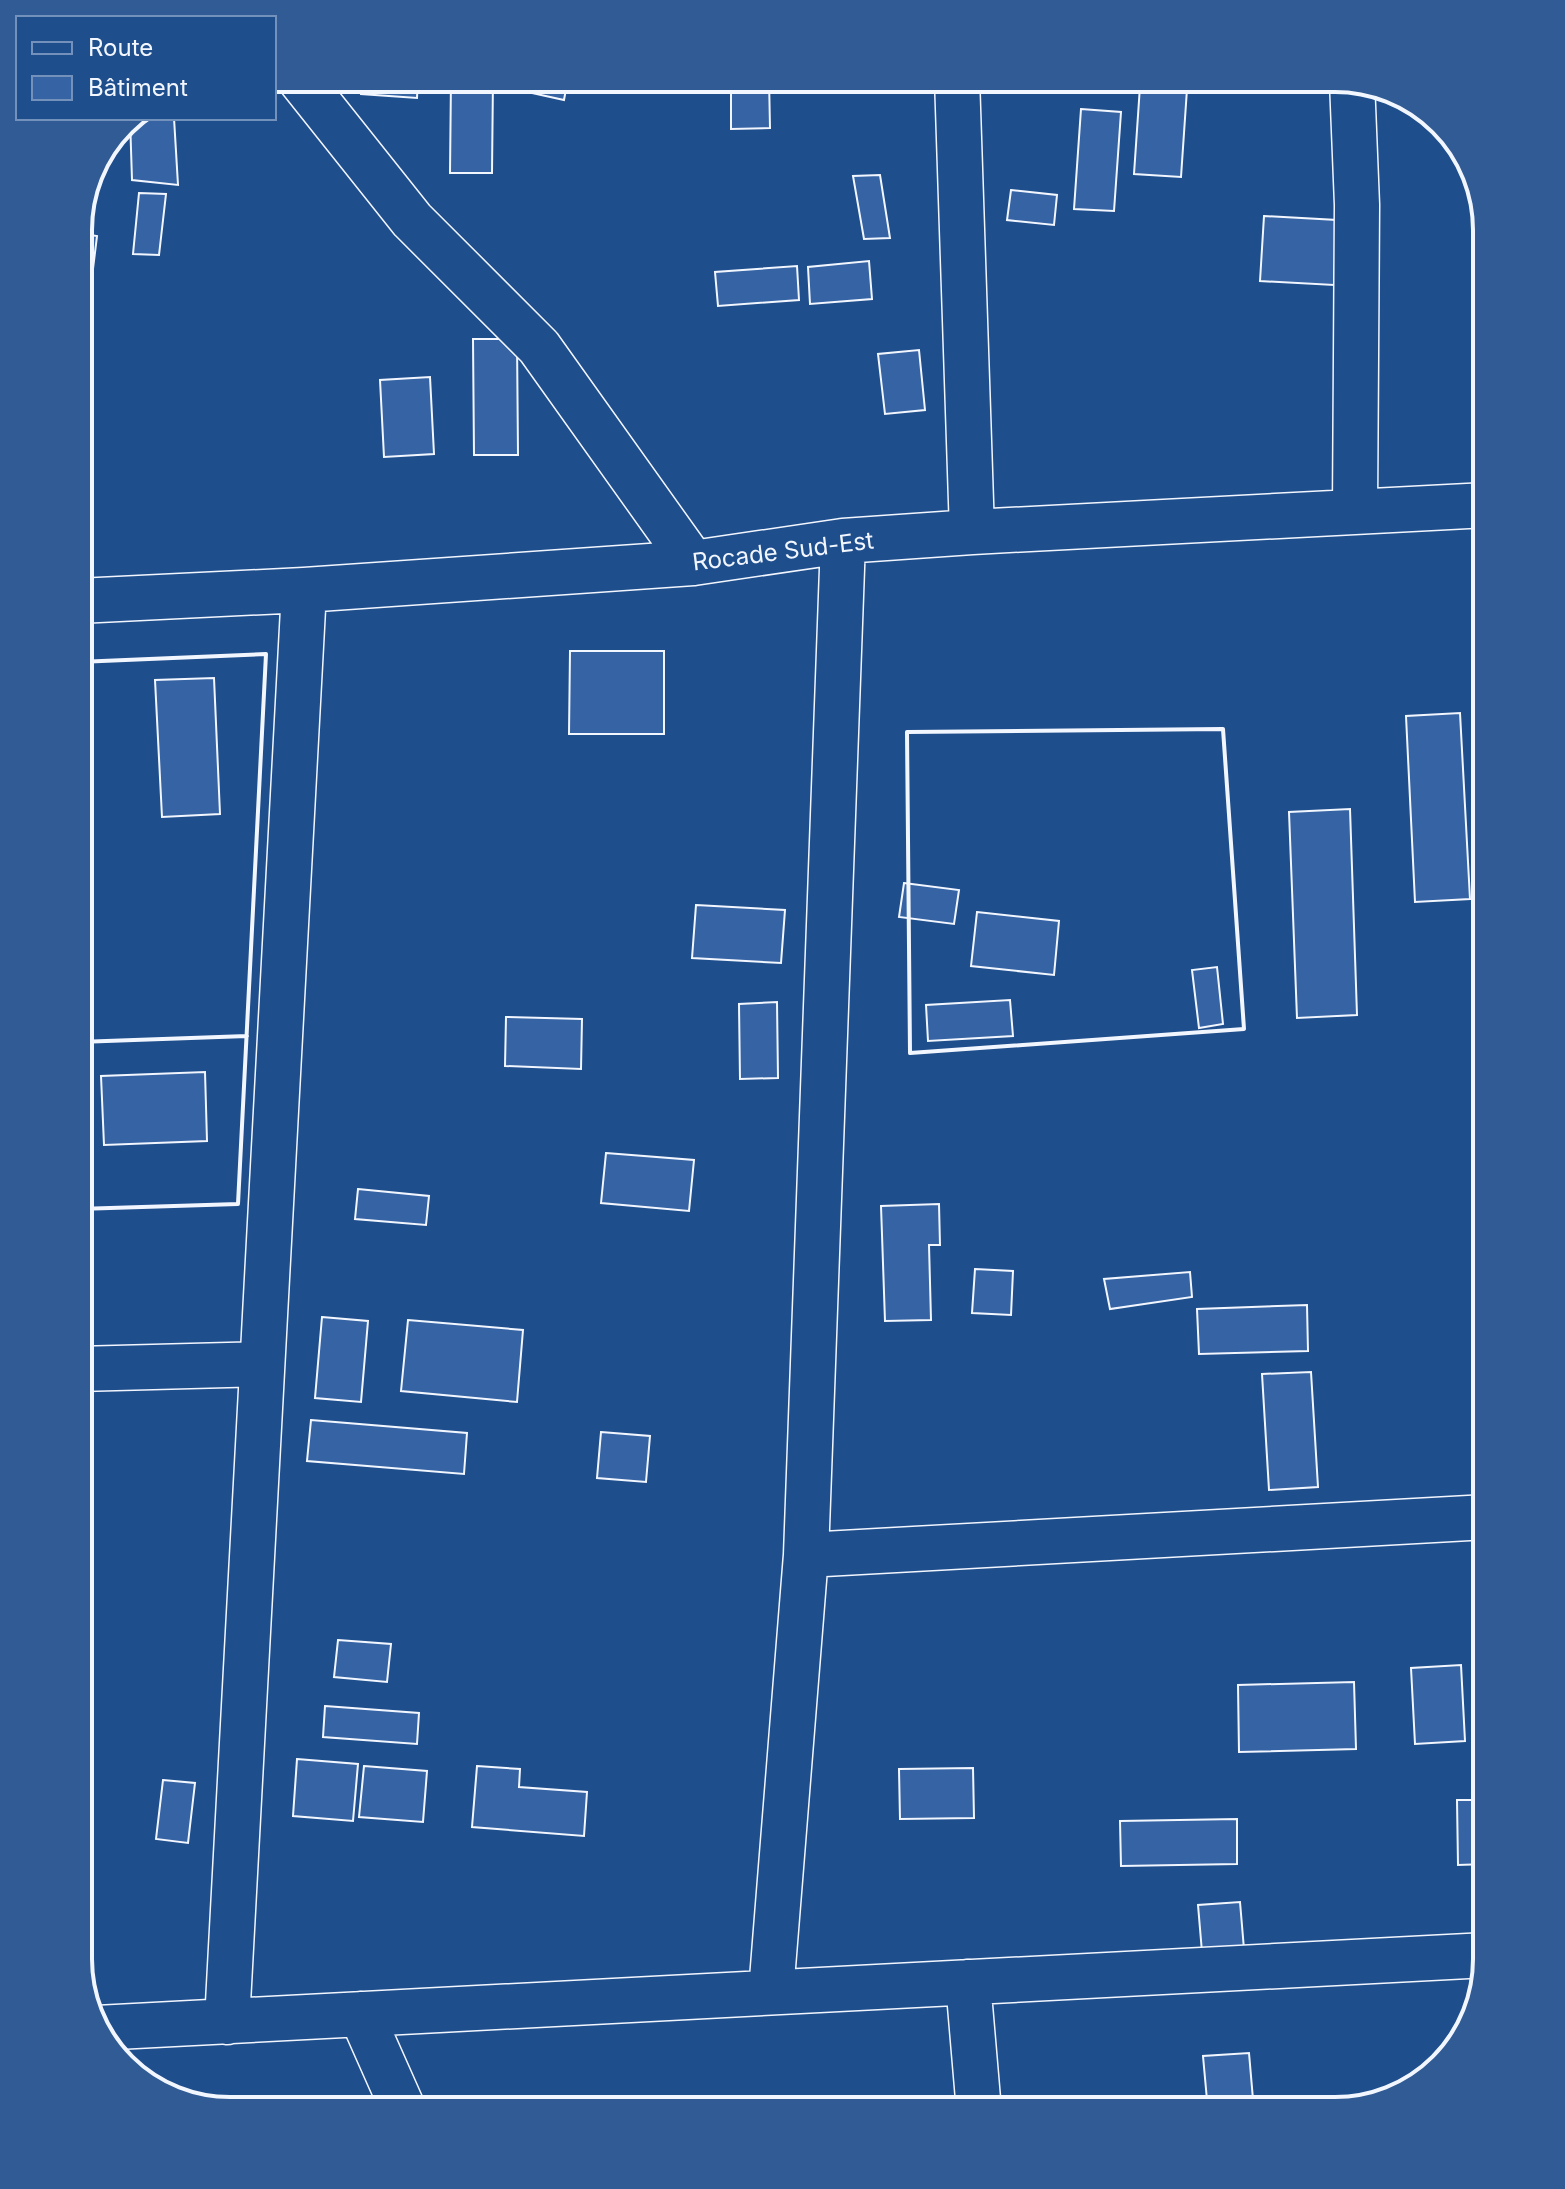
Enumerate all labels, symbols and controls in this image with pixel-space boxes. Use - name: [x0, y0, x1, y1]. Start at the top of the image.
- legend: [16, 16, 276, 120]
- text: Route: [88, 33, 153, 62]
- text: Bâtiment: [88, 73, 188, 102]
- street label: Rocade Sud-Est: [691, 525, 876, 577]

